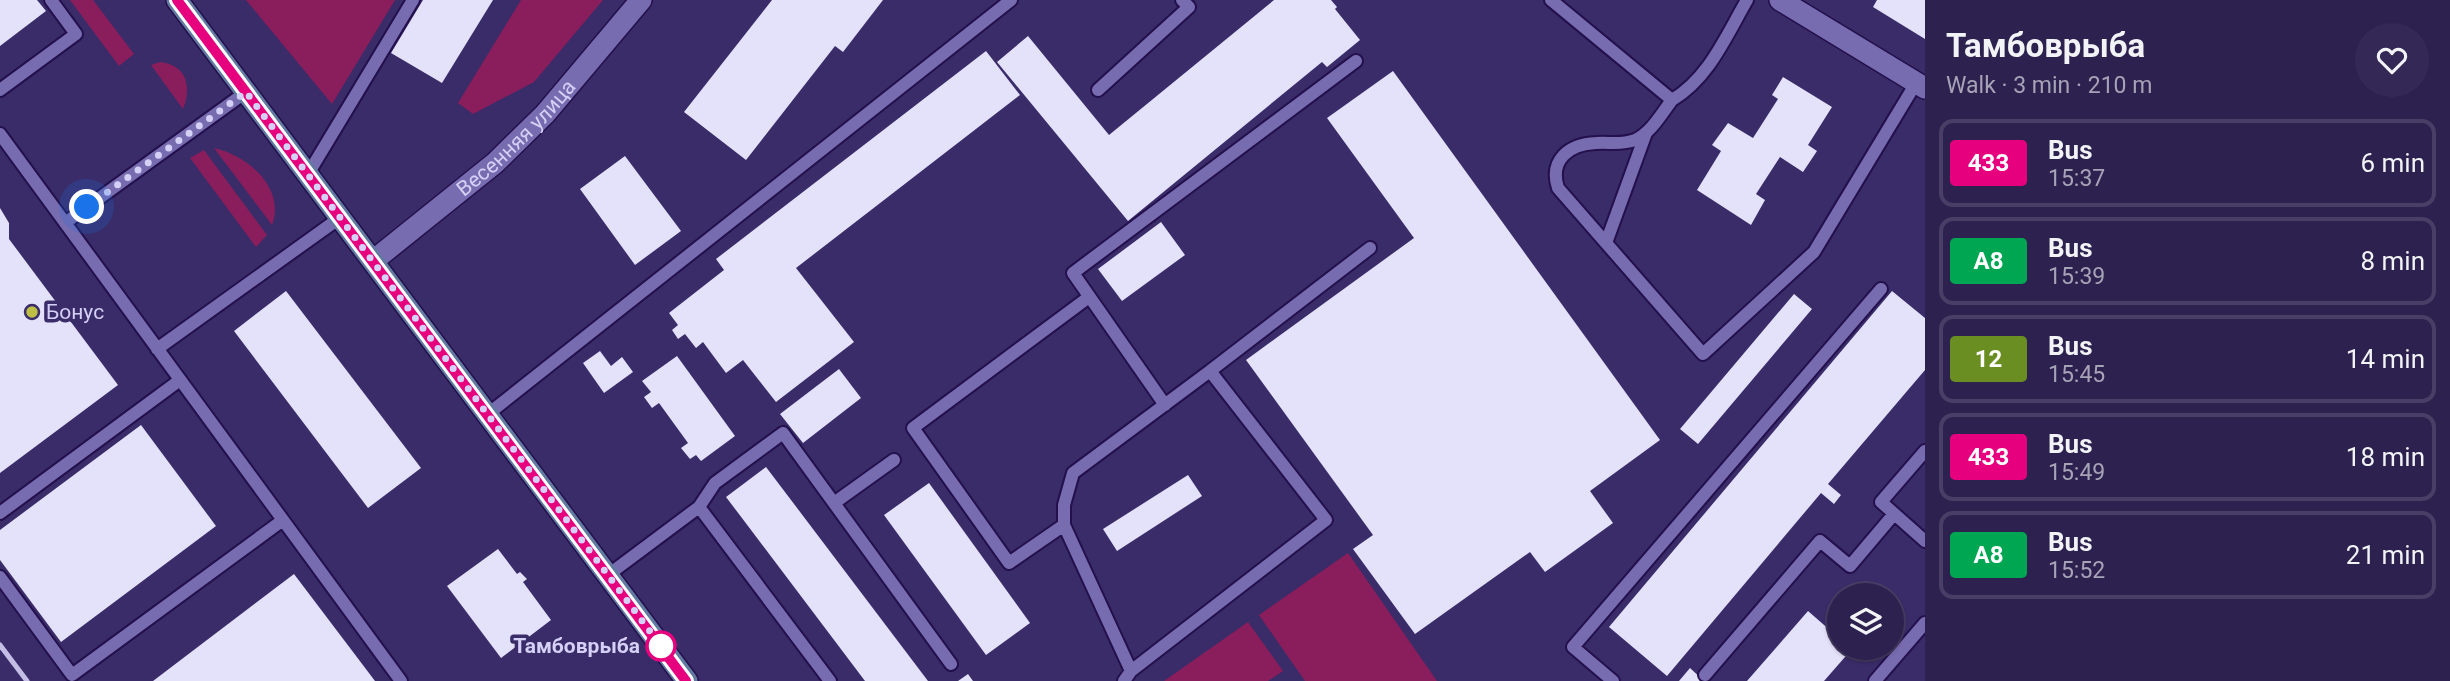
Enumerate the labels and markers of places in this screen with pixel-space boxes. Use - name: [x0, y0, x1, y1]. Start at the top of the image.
- place label: Бонус: [46, 300, 104, 324]
- marker: Бонус: [24, 304, 40, 320]
- marker: Тамбоврыба: [646, 631, 676, 661]
- place label: Тамбоврыба: [513, 634, 640, 658]

